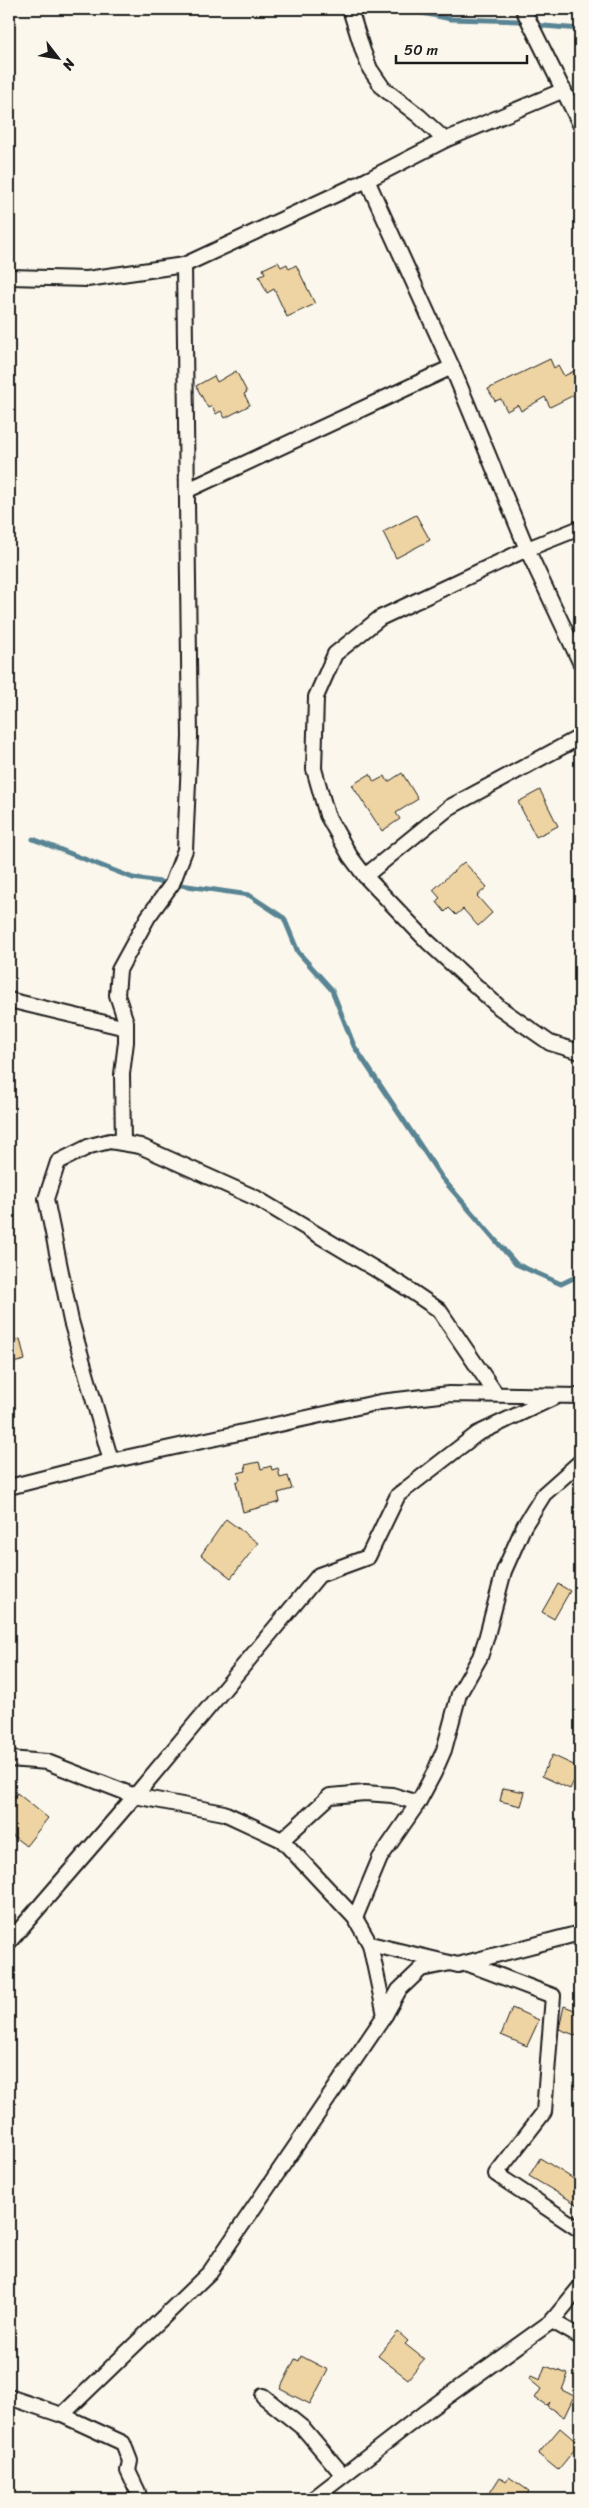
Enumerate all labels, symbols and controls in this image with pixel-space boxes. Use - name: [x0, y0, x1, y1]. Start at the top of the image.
- north arrow: [32, 32, 82, 82]
- scale bar: [396, 32, 528, 64]
- text: 50 m: [404, 37, 439, 63]
- text: N: [55, 53, 82, 75]

